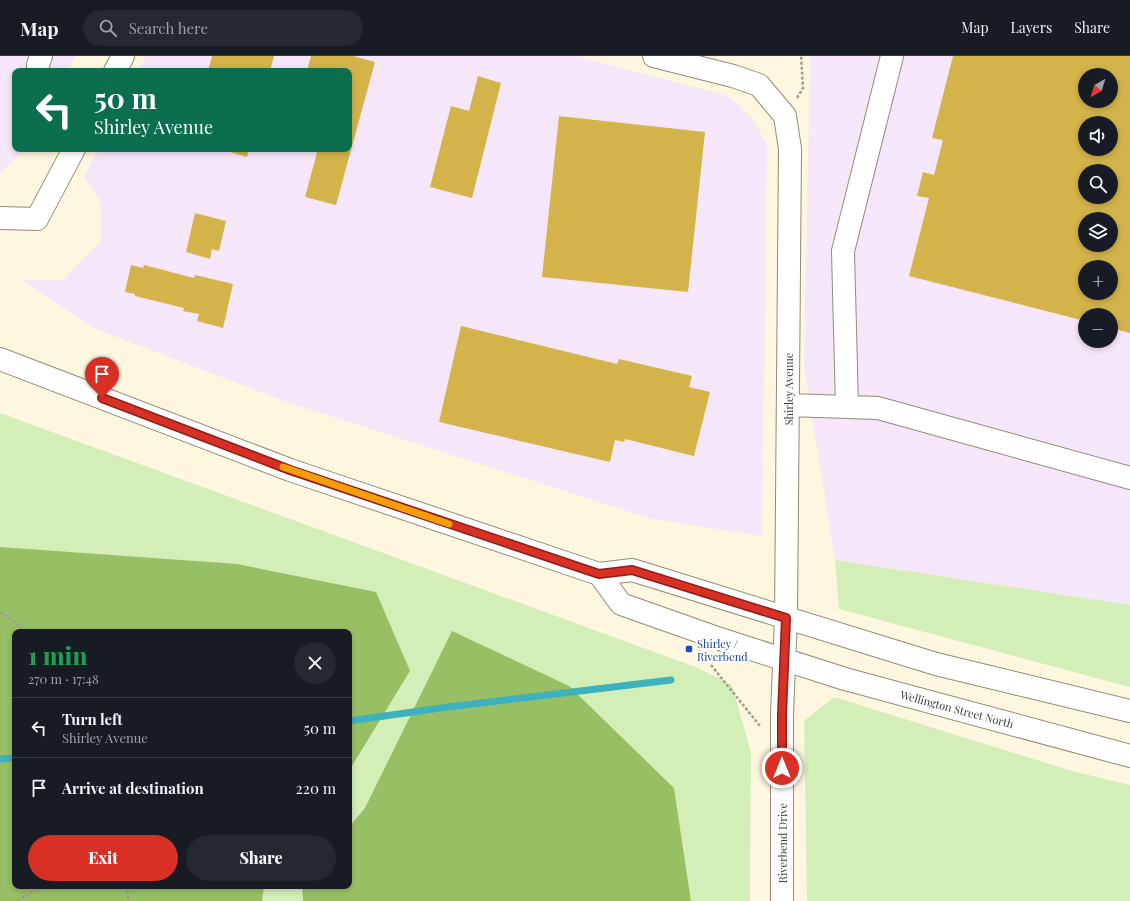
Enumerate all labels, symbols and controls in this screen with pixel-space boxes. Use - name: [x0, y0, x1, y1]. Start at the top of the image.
- search box: [83, 10, 363, 46]
- text: Map: [20, 15, 59, 41]
- icon: search: [97, 17, 119, 39]
- text: Search here: [129, 18, 208, 38]
- text: Map: [961, 18, 989, 37]
- text: Layers: [1011, 18, 1052, 37]
- text: Share: [1074, 18, 1110, 37]
- north arrow: [1078, 68, 1118, 108]
- map controls: [1078, 68, 1118, 348]
- text: 50 m: [94, 79, 157, 116]
- icon: left: [28, 84, 80, 136]
- text: Shirley Avenue: [94, 115, 213, 139]
- button: sound: [1078, 116, 1118, 156]
- button: search: [1078, 164, 1118, 204]
- button: layers: [1078, 212, 1118, 252]
- button: +: [1078, 260, 1118, 300]
- button: −: [1078, 308, 1118, 348]
- street label: Shirley Avenue: [781, 352, 796, 425]
- pin: [85, 357, 119, 398]
- icon: arrive: [91, 363, 113, 385]
- place label: Shirley / Riverbend: [697, 636, 748, 664]
- text: 1 min: [28, 639, 87, 671]
- button: close: [294, 642, 336, 684]
- marker: Shirley / Riverbend: [684, 644, 694, 654]
- text: 270 m · 17:48: [28, 670, 99, 687]
- street label: Wellington Street North: [898, 686, 1016, 731]
- text: Turn left: [62, 709, 123, 729]
- icon: left: [28, 717, 50, 739]
- text: 50 m: [304, 718, 336, 738]
- text: Shirley Avenue: [62, 729, 148, 746]
- position arrow: [761, 747, 803, 789]
- icon: arrive: [28, 777, 50, 799]
- text: Arrive at destination: [62, 778, 204, 798]
- text: 220 m: [296, 778, 336, 798]
- street label: Riverbend Drive: [775, 802, 790, 883]
- button: Exit: [28, 835, 178, 881]
- button: Share: [186, 835, 336, 881]

